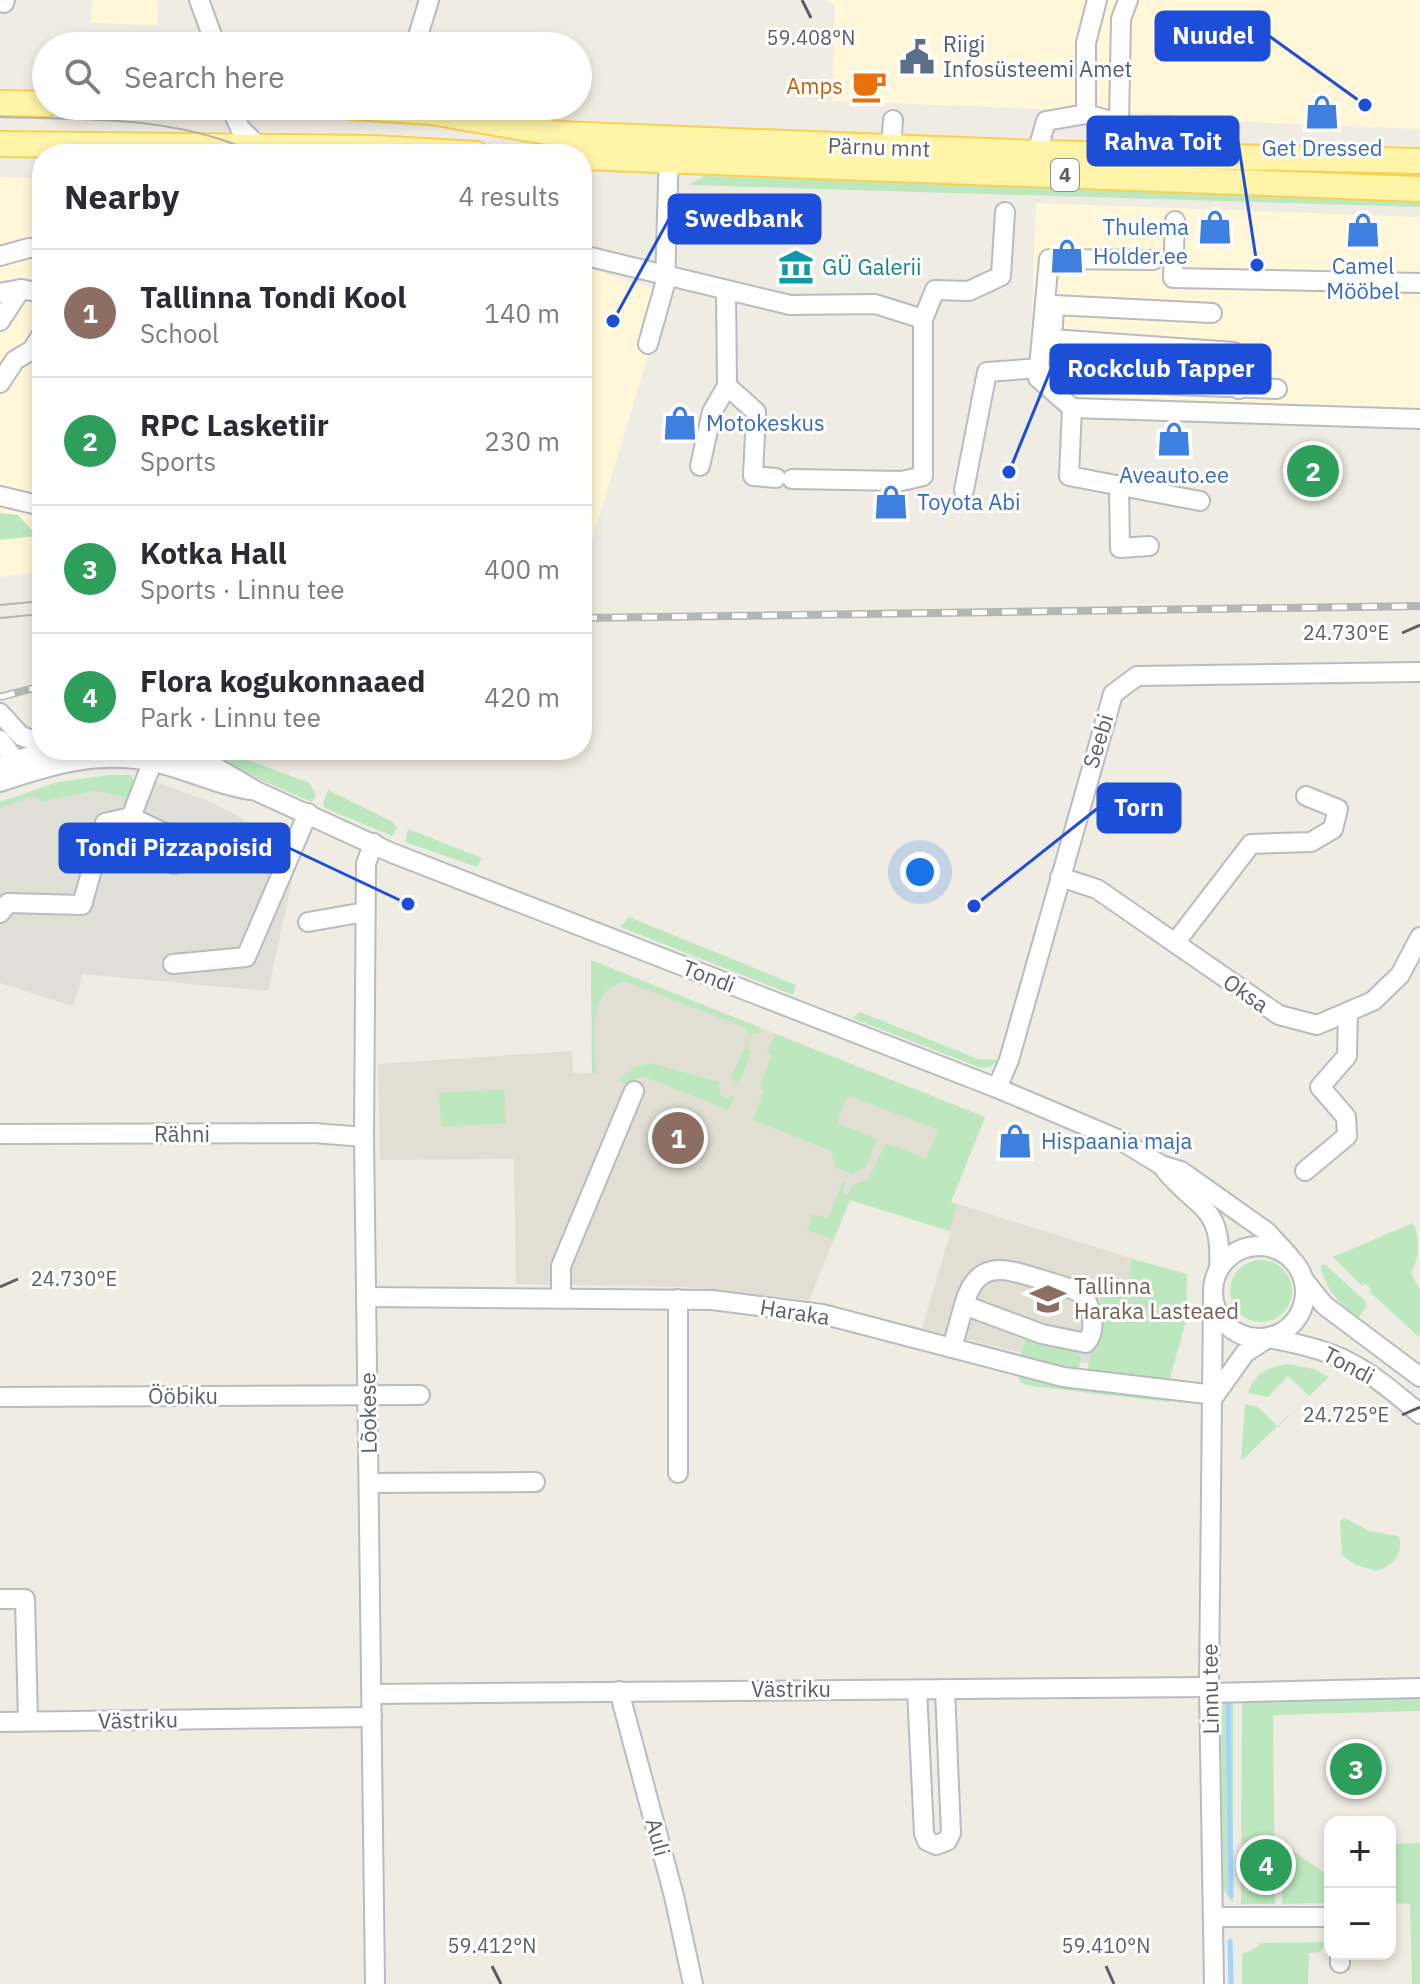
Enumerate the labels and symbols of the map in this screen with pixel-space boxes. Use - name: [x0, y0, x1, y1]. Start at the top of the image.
- callout: Nuudel: [1156, 12, 1269, 60]
- text: Nuudel: [1172, 19, 1254, 51]
- text: 59.408°N: [767, 24, 855, 51]
- place label: Riigi Infosüsteemi Amet: [943, 29, 1132, 83]
- public building icon: Riigi Infosüsteemi Amet: [898, 38, 936, 76]
- cafe icon: Amps: [850, 67, 888, 105]
- place label: Amps: [786, 71, 843, 100]
- shop icon: Get Dressed: [1303, 93, 1341, 131]
- callout: Rahva Toit: [1088, 117, 1238, 165]
- text: Rahva Toit: [1104, 125, 1222, 157]
- street label: Pärnu mnt: [827, 130, 931, 163]
- place label: Get Dressed: [1261, 133, 1383, 162]
- road number: 4: [1051, 159, 1079, 191]
- callout: Swedbank: [669, 195, 820, 243]
- text: Swedbank: [684, 202, 804, 234]
- shop icon: Thulema: [1196, 208, 1234, 246]
- shop icon: Camel Mööbel: [1344, 211, 1382, 249]
- place label: Thulema: [1102, 212, 1189, 241]
- shop icon: Holder.ee: [1048, 237, 1086, 275]
- place label: Holder.ee: [1093, 241, 1188, 270]
- museum icon: GÜ Galerii: [777, 248, 815, 286]
- place label: Camel Mööbel: [1326, 251, 1400, 305]
- place label: GÜ Galerii: [822, 252, 922, 281]
- callout: Rockclub Tapper: [1051, 345, 1270, 393]
- text: Rockclub Tapper: [1067, 352, 1255, 384]
- shop icon: Motokeskus: [661, 404, 699, 442]
- place label: Motokeskus: [706, 408, 825, 437]
- shop icon: Aveauto.ee: [1155, 420, 1193, 458]
- pin: 2: [1287, 441, 1339, 501]
- place label: Aveauto.ee: [1119, 460, 1229, 489]
- shop icon: Toyota Abi: [872, 483, 910, 521]
- place label: Toyota Abi: [917, 487, 1021, 516]
- text: 24.730°E: [1303, 619, 1389, 646]
- street label: Seebi: [1076, 710, 1119, 771]
- callout: Torn: [1098, 784, 1180, 832]
- text: Torn: [1114, 791, 1164, 823]
- callout: Tondi Pizzapoisid: [60, 824, 289, 872]
- text: Tondi Pizzapoisid: [75, 831, 273, 863]
- your location: [900, 852, 940, 892]
- street label: Tondi: [679, 952, 740, 999]
- street label: Oksa: [1218, 967, 1275, 1019]
- pin: 1: [652, 1108, 704, 1168]
- street label: Rähni: [154, 1119, 210, 1148]
- shop icon: Hispaania maja: [996, 1122, 1034, 1160]
- place label: Hispaania maja: [1041, 1126, 1192, 1155]
- text: 24.730°E: [31, 1265, 117, 1292]
- place label: Tallinna Haraka Lasteaed: [1074, 1271, 1239, 1325]
- school or university icon: Tallinna Haraka Lasteaed: [1029, 1280, 1067, 1318]
- street label: Haraka: [758, 1292, 832, 1331]
- street label: Tondi: [1318, 1339, 1380, 1390]
- street label: Lõokese: [352, 1372, 383, 1454]
- street label: Ööbiku: [148, 1381, 218, 1410]
- text: 24.725°E: [1303, 1401, 1389, 1428]
- street label: Linnu tee: [1194, 1643, 1225, 1735]
- street label: Västriku: [751, 1674, 831, 1703]
- street label: Västriku: [98, 1704, 178, 1735]
- pin: 3: [1330, 1739, 1382, 1799]
- street label: Auli: [640, 1815, 677, 1859]
- pin: 4: [1240, 1835, 1292, 1895]
- text: 59.412°N: [448, 1932, 536, 1959]
- text: 59.410°N: [1062, 1932, 1150, 1959]

